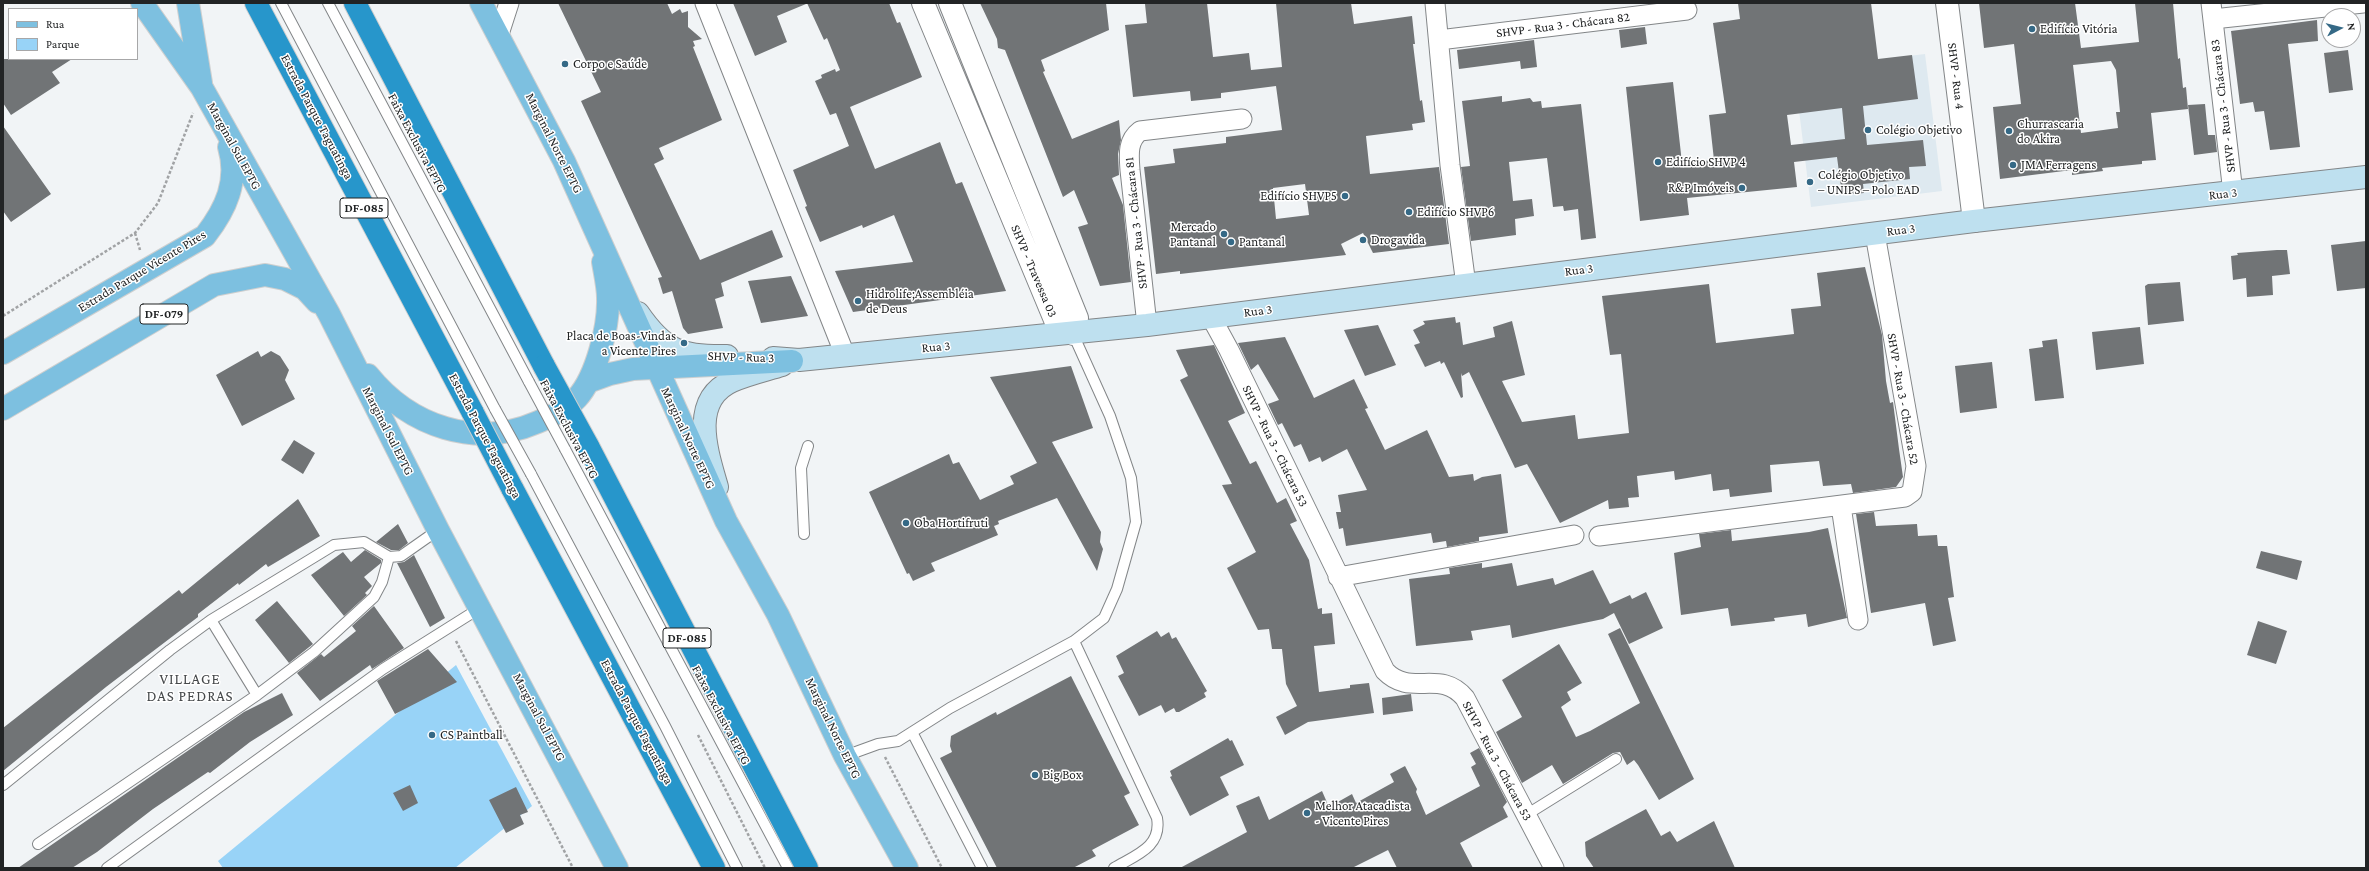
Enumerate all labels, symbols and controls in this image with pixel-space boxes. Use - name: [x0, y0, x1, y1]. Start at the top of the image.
- legend: [8, 8, 138, 60]
- north arrow: [2321, 8, 2361, 48]
- street label: SHVP - Rua 3 - Chácara 82: [1495, 9, 1631, 41]
- text: Rua: [46, 17, 64, 31]
- place label: Edifício Vitória: [2040, 21, 2118, 37]
- text: N: [2346, 22, 2358, 31]
- marker: Edifício Vitória: [2027, 24, 2037, 34]
- text: Parque: [46, 37, 79, 51]
- street label: SHVP - Rua 3 - Chácara 83: [2207, 38, 2239, 174]
- street label: SHVP - Rua 4: [1944, 42, 1968, 110]
- street label: Estrada Parque Taguatinga: [277, 52, 357, 182]
- place label: Corpo e Saúde: [573, 56, 647, 72]
- marker: Corpo e Saúde: [560, 59, 570, 69]
- street label: Marginal Norte EPTG: [522, 90, 586, 196]
- street label: Faixa Exclusiva EPTG: [384, 91, 450, 195]
- street label: Marginal Sul EPTG: [204, 100, 264, 192]
- place label: Churrascaria do Akira: [2017, 116, 2084, 147]
- place label: Colégio Objetivo: [1876, 122, 1962, 138]
- marker: Colégio Objetivo: [1863, 125, 1873, 135]
- marker: Churrascaria do Akira: [2004, 126, 2014, 136]
- place label: Edifício SHVP 4: [1666, 154, 1746, 170]
- street label: SHVP - Rua 3 - Chácara 81: [1121, 156, 1151, 290]
- marker: Edifício SHVP 4: [1653, 157, 1663, 167]
- place label: JMA Ferragens: [2021, 157, 2096, 173]
- marker: JMA Ferragens: [2008, 160, 2018, 170]
- place label: Colégio Objetivo – UNIPS – Polo EAD: [1818, 167, 1920, 198]
- marker: Colégio Objetivo – UNIPS – Polo EAD: [1805, 177, 1815, 187]
- place label: R&P Imóveis: [1668, 180, 1734, 196]
- marker: R&P Imóveis: [1737, 183, 1747, 193]
- street label: Rua 3: [2208, 185, 2238, 203]
- place label: Edifício SHVP5: [1260, 188, 1337, 204]
- marker: Edifício SHVP5: [1340, 191, 1350, 201]
- road number: DF-085: [340, 198, 388, 218]
- place label: Edifício SHVP6: [1417, 204, 1494, 220]
- marker: Edifício SHVP6: [1404, 207, 1414, 217]
- place label: Mercado Pantanal: [1170, 219, 1216, 250]
- street label: Rua 3: [1886, 221, 1916, 239]
- street label: SHVP - Travessa 03: [1007, 222, 1061, 320]
- street label: Estrada Parque Vicente Pires: [75, 227, 209, 315]
- marker: Mercado Pantanal: [1219, 229, 1229, 239]
- place label: Drogavida: [1371, 232, 1425, 248]
- place label: Pantanal: [1239, 234, 1285, 250]
- marker: Drogavida: [1358, 235, 1368, 245]
- marker: Pantanal: [1226, 237, 1236, 247]
- street label: Rua 3: [1564, 261, 1594, 279]
- place label: Hidrolife;Assembléia de Deus: [866, 286, 974, 317]
- marker: Hidrolife;Assembléia de Deus: [853, 296, 863, 306]
- street label: Rua 3: [1243, 302, 1273, 320]
- road number: DF-079: [140, 304, 188, 324]
- place label: Placa de Boas-Vindas a Vicente Pires: [566, 328, 676, 359]
- street label: SHVP - Rua 3 - Chácara 52: [1884, 332, 1922, 466]
- marker: Placa de Boas-Vindas a Vicente Pires: [679, 338, 689, 348]
- street label: Rua 3: [921, 338, 951, 356]
- street label: SHVP - Rua 3: [707, 348, 775, 366]
- street label: Estrada Parque Taguatinga: [445, 371, 525, 501]
- street label: Faixa Exclusiva EPTG: [536, 377, 602, 481]
- street label: SHVP - Rua 3 - Chácara 53: [1239, 383, 1311, 509]
- street label: Marginal Sul EPTG: [359, 384, 417, 478]
- street label: Marginal Norte EPTG: [658, 385, 718, 491]
- place label: Oba Hortifruti: [914, 515, 988, 531]
- marker: Oba Hortifruti: [901, 518, 911, 528]
- road number: DF-085: [663, 628, 711, 648]
- street label: Estrada Parque Taguatinga: [597, 657, 677, 787]
- street label: Faixa Exclusiva EPTG: [688, 663, 754, 767]
- district label: VILLAGE DAS PEDRAS: [146, 670, 234, 705]
- street label: Marginal Sul EPTG: [509, 670, 569, 764]
- street label: Marginal Norte EPTG: [802, 675, 864, 781]
- street label: SHVP - Rua 3 - Chácara 53: [1459, 698, 1535, 824]
- place label: CS Paintball: [440, 727, 503, 743]
- marker: CS Paintball: [427, 730, 437, 740]
- place label: Big Box: [1043, 767, 1082, 783]
- marker: Big Box: [1030, 770, 1040, 780]
- place label: Melhor Atacadista - Vicente Pires: [1315, 798, 1410, 829]
- marker: Melhor Atacadista - Vicente Pires: [1302, 808, 1312, 818]

